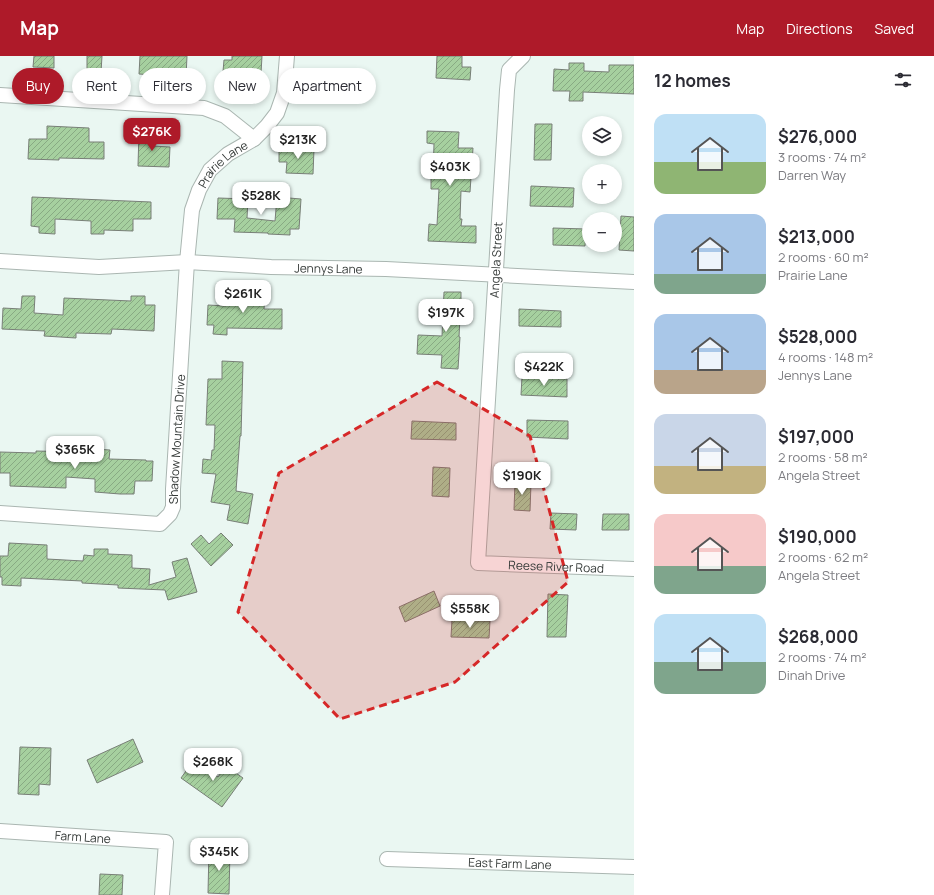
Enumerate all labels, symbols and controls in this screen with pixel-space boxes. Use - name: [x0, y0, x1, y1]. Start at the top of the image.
- text: Map: [20, 15, 59, 41]
- text: Map: [736, 19, 764, 38]
- text: Directions: [786, 19, 853, 38]
- text: Saved: [875, 19, 914, 38]
- chip: Buy: [12, 68, 64, 104]
- chip: Rent: [72, 68, 131, 104]
- chip: Filters: [139, 68, 206, 104]
- chip: New: [214, 68, 270, 104]
- chip: Apartment: [278, 68, 376, 104]
- text: 12 homes: [654, 69, 731, 92]
- icon: filters: [892, 69, 914, 91]
- map controls: [582, 116, 622, 252]
- button: layers: [582, 116, 622, 156]
- pin: $276K: [124, 118, 180, 152]
- text: $276K: [132, 122, 172, 140]
- text: $276,000: [778, 125, 857, 148]
- pin: $213K: [270, 126, 326, 160]
- text: $213K: [279, 130, 317, 148]
- icon: home: [686, 130, 734, 178]
- street label: Prairie Lane: [193, 136, 251, 191]
- text: 3 rooms · 74 m²: [778, 148, 866, 166]
- pin: $403K: [422, 153, 478, 187]
- text: $403K: [430, 157, 470, 175]
- button: +: [582, 164, 622, 204]
- text: Darren Way: [778, 166, 846, 184]
- pin: $528K: [233, 182, 289, 216]
- text: $528K: [241, 186, 281, 204]
- button: −: [582, 212, 622, 252]
- street label: Angela Street: [486, 221, 506, 298]
- text: $213,000: [778, 225, 855, 248]
- icon: home: [686, 230, 734, 278]
- text: 2 rooms · 60 m²: [778, 248, 869, 266]
- street label: Jennys Lane: [294, 259, 363, 277]
- text: Prairie Lane: [778, 266, 848, 284]
- pin: $261K: [215, 280, 271, 314]
- text: $261K: [224, 284, 262, 302]
- pin: $197K: [418, 299, 474, 333]
- text: $197K: [427, 303, 465, 321]
- text: $528,000: [778, 325, 857, 348]
- icon: home: [686, 330, 734, 378]
- text: 4 rooms · 148 m²: [778, 348, 873, 366]
- pin: $422K: [516, 353, 572, 387]
- text: $422K: [524, 357, 564, 375]
- text: Jennys Lane: [778, 366, 852, 384]
- street label: Shadow Mountain Drive: [164, 374, 189, 504]
- text: $197,000: [778, 425, 854, 448]
- icon: home: [686, 430, 734, 478]
- pin: $365K: [47, 436, 103, 470]
- text: $365K: [55, 440, 95, 458]
- text: 2 rooms · 58 m²: [778, 448, 868, 466]
- pin: $190K: [494, 462, 550, 496]
- text: $190K: [503, 466, 541, 484]
- text: Angela Street: [778, 466, 860, 484]
- text: $190,000: [778, 525, 857, 548]
- icon: home: [686, 530, 734, 578]
- text: 2 rooms · 62 m²: [778, 548, 868, 566]
- street label: Reese River Road: [508, 556, 604, 576]
- text: Angela Street: [778, 566, 860, 584]
- pin: $558K: [442, 595, 498, 629]
- text: $558K: [450, 599, 490, 617]
- text: $268,000: [778, 625, 859, 648]
- icon: home: [686, 630, 734, 678]
- text: 2 rooms · 74 m²: [778, 648, 866, 666]
- text: Dinah Drive: [778, 666, 845, 684]
- pin: $268K: [185, 748, 241, 782]
- text: $268K: [193, 752, 233, 770]
- street label: Farm Lane: [54, 826, 111, 847]
- pin: $345K: [191, 838, 247, 872]
- text: $345K: [199, 842, 239, 860]
- street label: East Farm Lane: [468, 853, 552, 873]

